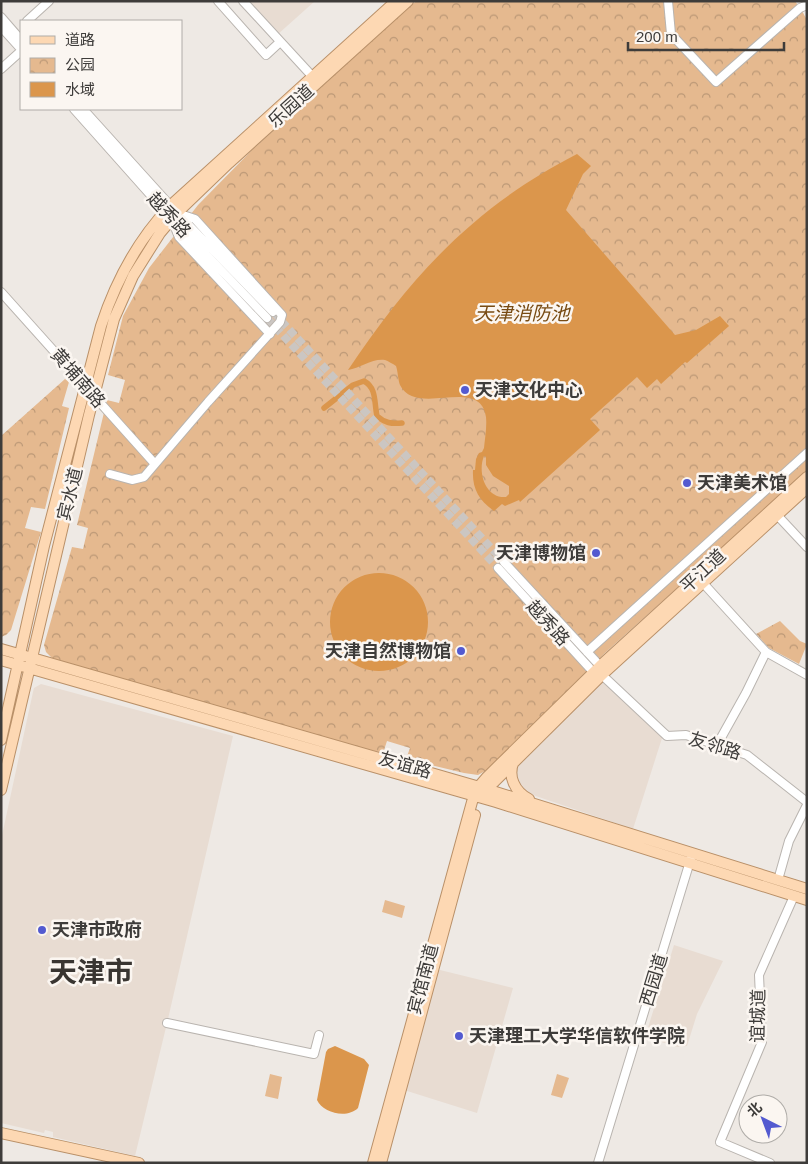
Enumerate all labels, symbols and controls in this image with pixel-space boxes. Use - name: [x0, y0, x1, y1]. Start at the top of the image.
- legend: [20, 20, 182, 110]
- scale bar: [628, 20, 784, 52]
- text: 200 m: [636, 28, 678, 45]
- text: 道路: [65, 31, 95, 48]
- text: 公园: [65, 56, 95, 73]
- text: 水域: [65, 81, 95, 98]
- street label: 乐园道: [264, 81, 318, 131]
- street label: 越秀路: [143, 188, 195, 242]
- water label: 天津消防池: [474, 303, 571, 324]
- street label: 黄埔南路: [47, 344, 109, 412]
- place label: 天津文化中心: [475, 380, 583, 400]
- marker: 天津文化中心: [459, 384, 471, 396]
- street label: 宾水道: [54, 465, 86, 523]
- place label: 天津美术馆: [697, 473, 787, 493]
- marker: 天津美术馆: [681, 477, 693, 489]
- place label: 天津博物馆: [496, 543, 586, 563]
- street label: 平江道: [676, 545, 730, 597]
- marker: 天津博物馆: [590, 547, 602, 559]
- street label: 越秀路: [523, 596, 573, 650]
- place label: 天津自然博物馆: [325, 641, 451, 661]
- marker: 天津自然博物馆: [455, 645, 467, 657]
- street label: 友邻路: [686, 729, 744, 763]
- street label: 友谊路: [376, 748, 434, 782]
- place label: 天津市政府: [52, 919, 142, 940]
- marker: 天津市政府: [36, 924, 48, 936]
- street label: 宾馆南道: [404, 942, 442, 1016]
- street label: 西园道: [637, 951, 671, 1009]
- district label: 天津市: [49, 957, 133, 988]
- street label: 谊城道: [748, 989, 768, 1043]
- place label: 天津理工大学华信软件学院: [469, 1026, 685, 1046]
- marker: 天津理工大学华信软件学院: [453, 1030, 465, 1042]
- north arrow: [738, 1094, 788, 1144]
- text: 北: [744, 1099, 765, 1120]

